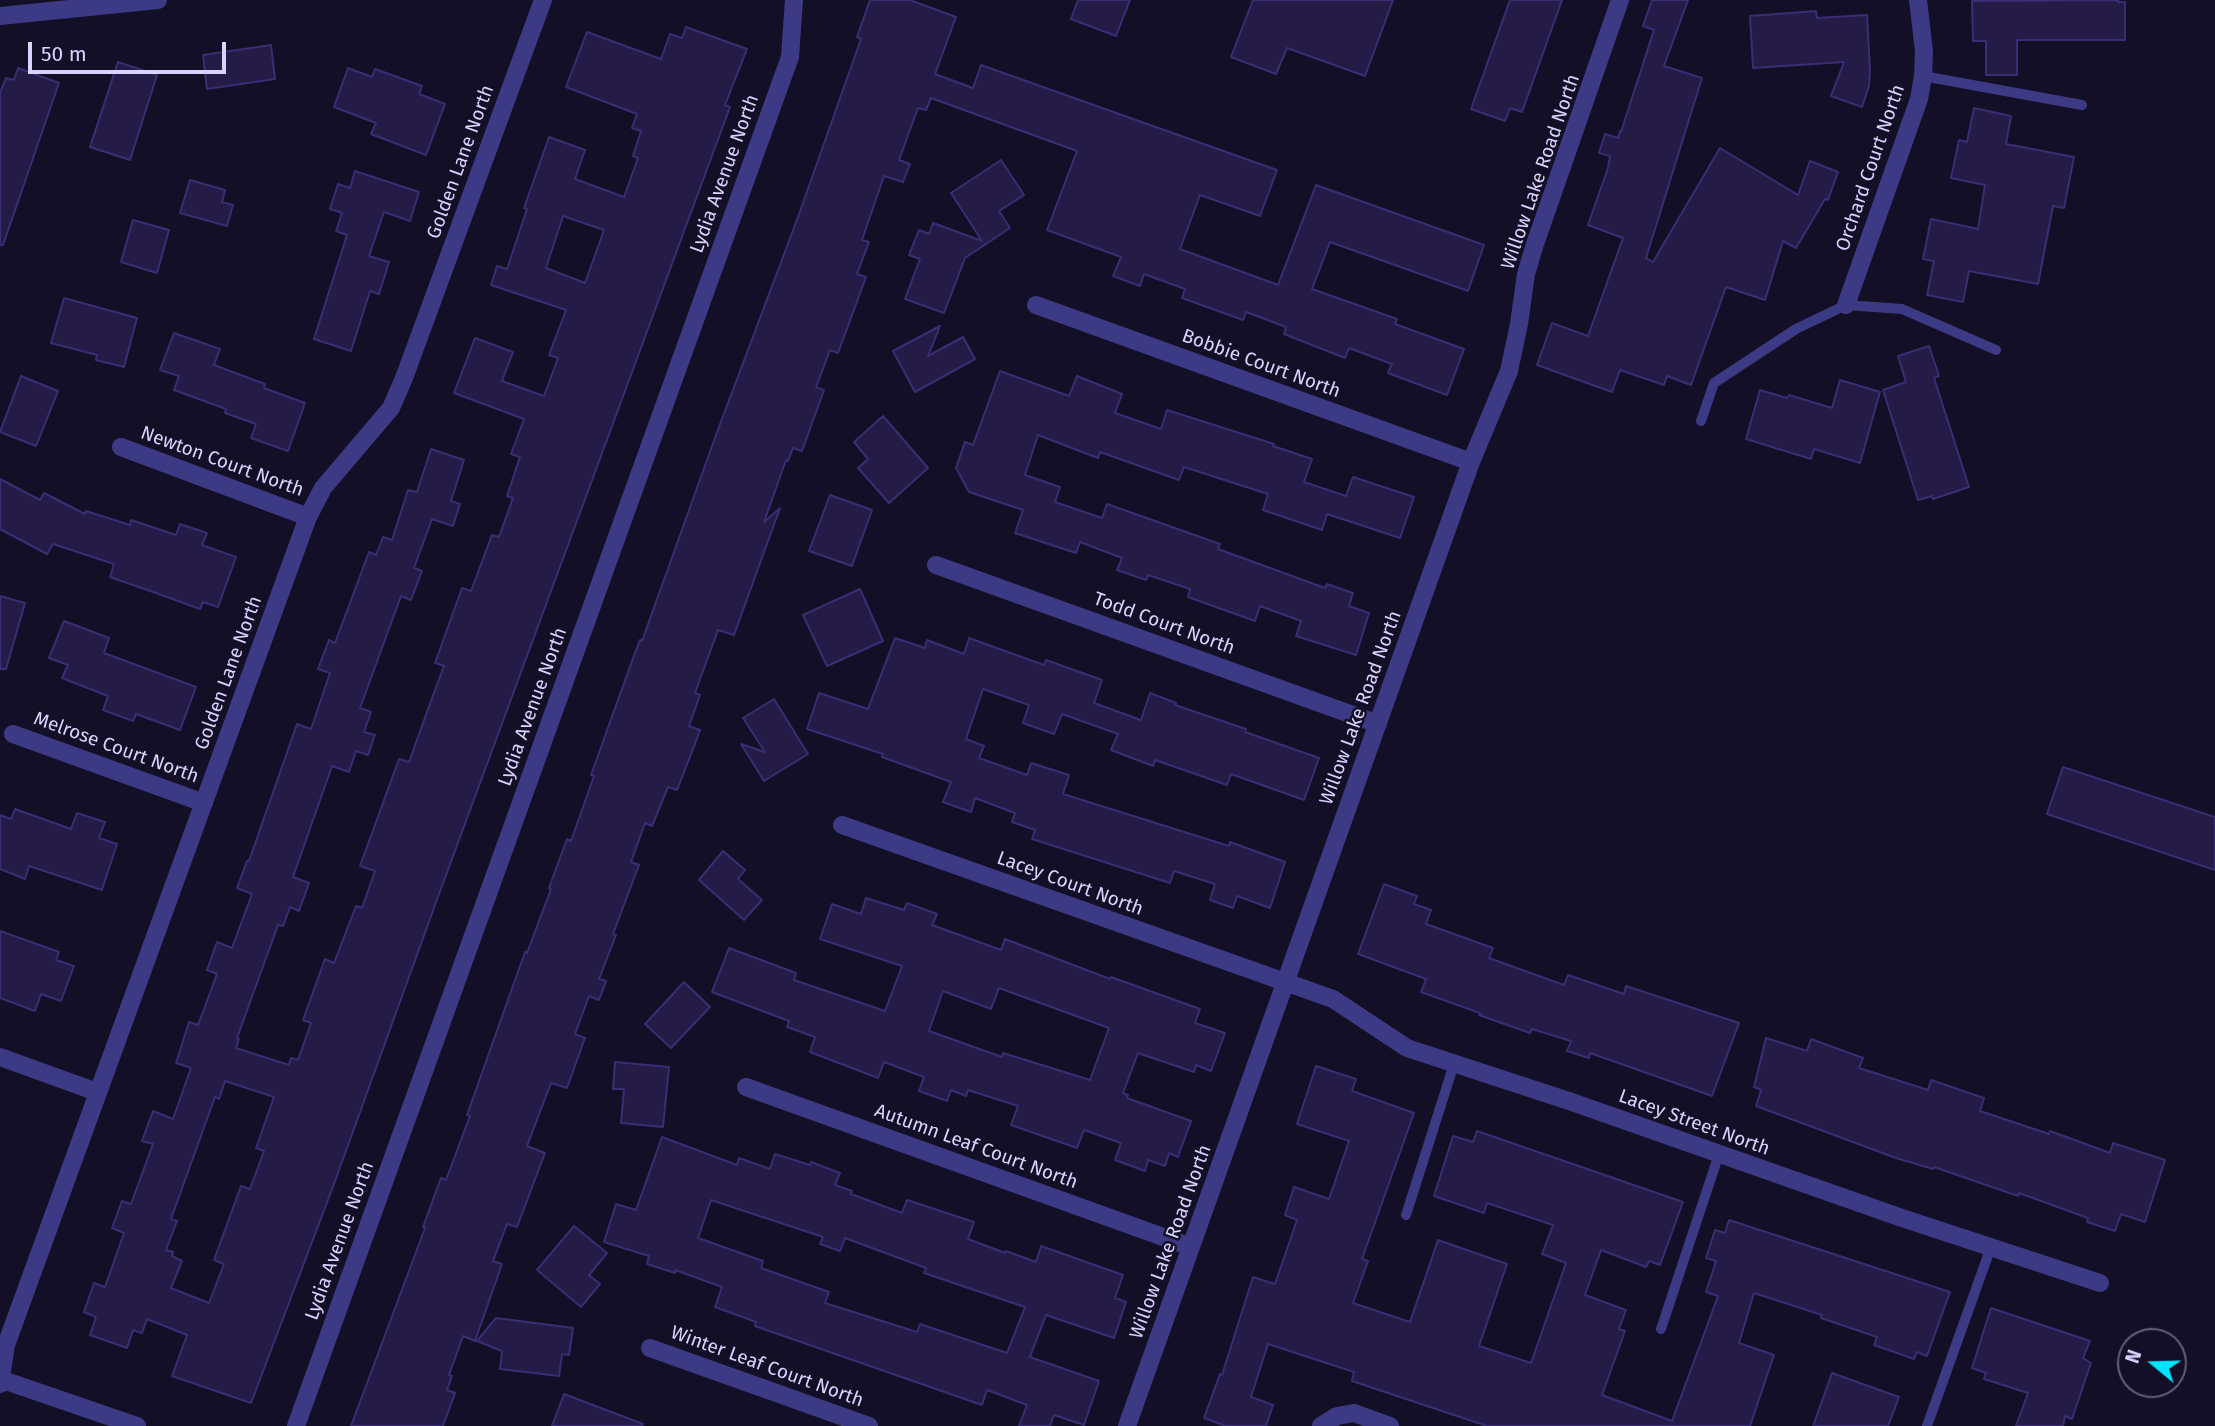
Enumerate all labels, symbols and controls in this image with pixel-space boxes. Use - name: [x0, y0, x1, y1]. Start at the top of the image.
- scale bar: [32, 28, 229, 72]
- text: 50 m: [41, 41, 87, 67]
- street label: Willow Lake Road North: [1497, 72, 1585, 272]
- street label: Golden Lane North: [423, 82, 499, 242]
- street label: Orchard Court North: [1832, 82, 1910, 254]
- street label: Lydia Avenue North: [686, 92, 764, 256]
- street label: Bobbie Court North: [1179, 325, 1343, 403]
- street label: Newton Court North: [137, 422, 307, 502]
- street label: Todd Court North: [1090, 588, 1238, 660]
- street label: Golden Lane North: [191, 593, 267, 753]
- street label: Willow Lake Road North: [1315, 608, 1407, 808]
- street label: Lydia Avenue North: [494, 625, 572, 789]
- street label: Melrose Court North: [30, 708, 202, 788]
- street label: Lacey Court North: [994, 847, 1146, 921]
- street label: Lacey Street North: [1615, 1085, 1773, 1161]
- street label: Autumn Leaf Court North: [871, 1100, 1081, 1194]
- street label: Willow Lake Road North: [1125, 1142, 1217, 1342]
- street label: Lydia Avenue North: [301, 1159, 379, 1323]
- street label: Winter Leaf Court North: [668, 1322, 866, 1412]
- north arrow: [2117, 1328, 2187, 1398]
- text: N: [2121, 1347, 2146, 1366]

